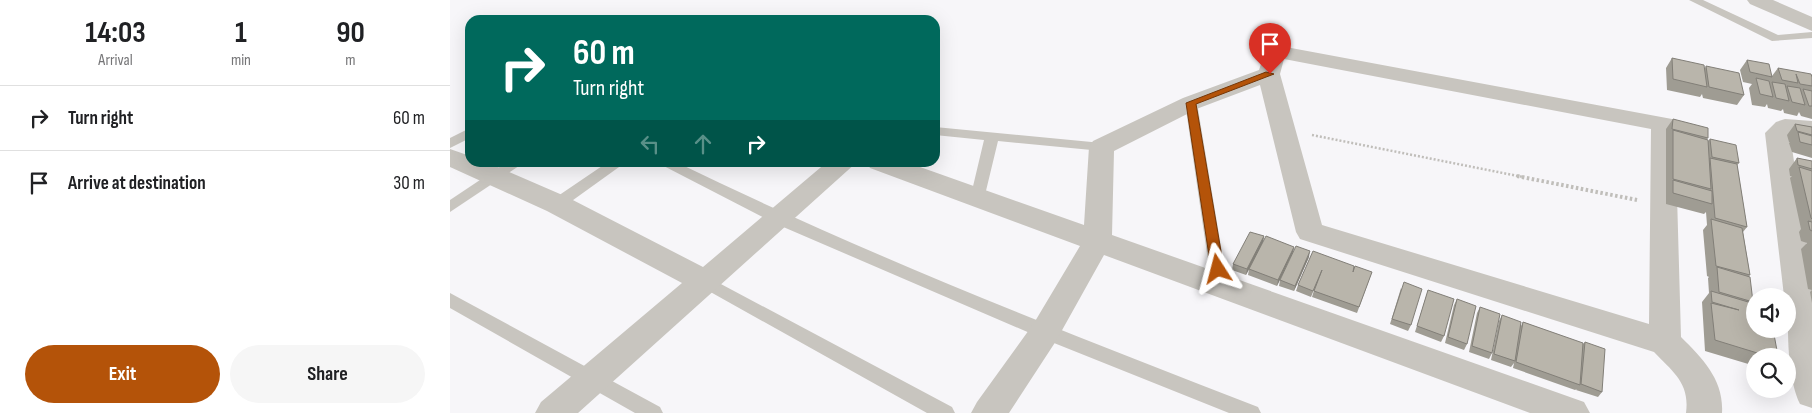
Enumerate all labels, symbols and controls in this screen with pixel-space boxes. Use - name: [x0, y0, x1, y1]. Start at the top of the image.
- text: 14:03: [85, 15, 146, 51]
- text: 1: [235, 15, 247, 51]
- text: 90: [336, 15, 365, 51]
- pin: [1249, 23, 1291, 74]
- icon: arrive: [1256, 30, 1284, 58]
- text: 60 m: [573, 32, 635, 75]
- icon: right: [490, 35, 555, 100]
- text: Arrival: [98, 51, 133, 70]
- text: min: [231, 51, 251, 70]
- text: m: [345, 51, 356, 70]
- text: Turn right: [573, 75, 644, 102]
- icon: right: [25, 104, 53, 132]
- text: Turn right: [68, 107, 133, 130]
- text: 60 m: [393, 107, 425, 130]
- icon: left: [636, 130, 664, 158]
- icon: ahead: [689, 130, 717, 158]
- icon: right: [742, 130, 770, 158]
- icon: arrive: [25, 169, 53, 197]
- text: Arrive at destination: [68, 172, 206, 195]
- text: 30 m: [393, 172, 425, 195]
- position arrow: [1191, 242, 1243, 294]
- map controls: [1746, 288, 1796, 398]
- button: sound: [1746, 288, 1796, 338]
- button: Exit: [25, 345, 220, 403]
- button: Share: [230, 345, 425, 403]
- button: search: [1746, 348, 1796, 398]

